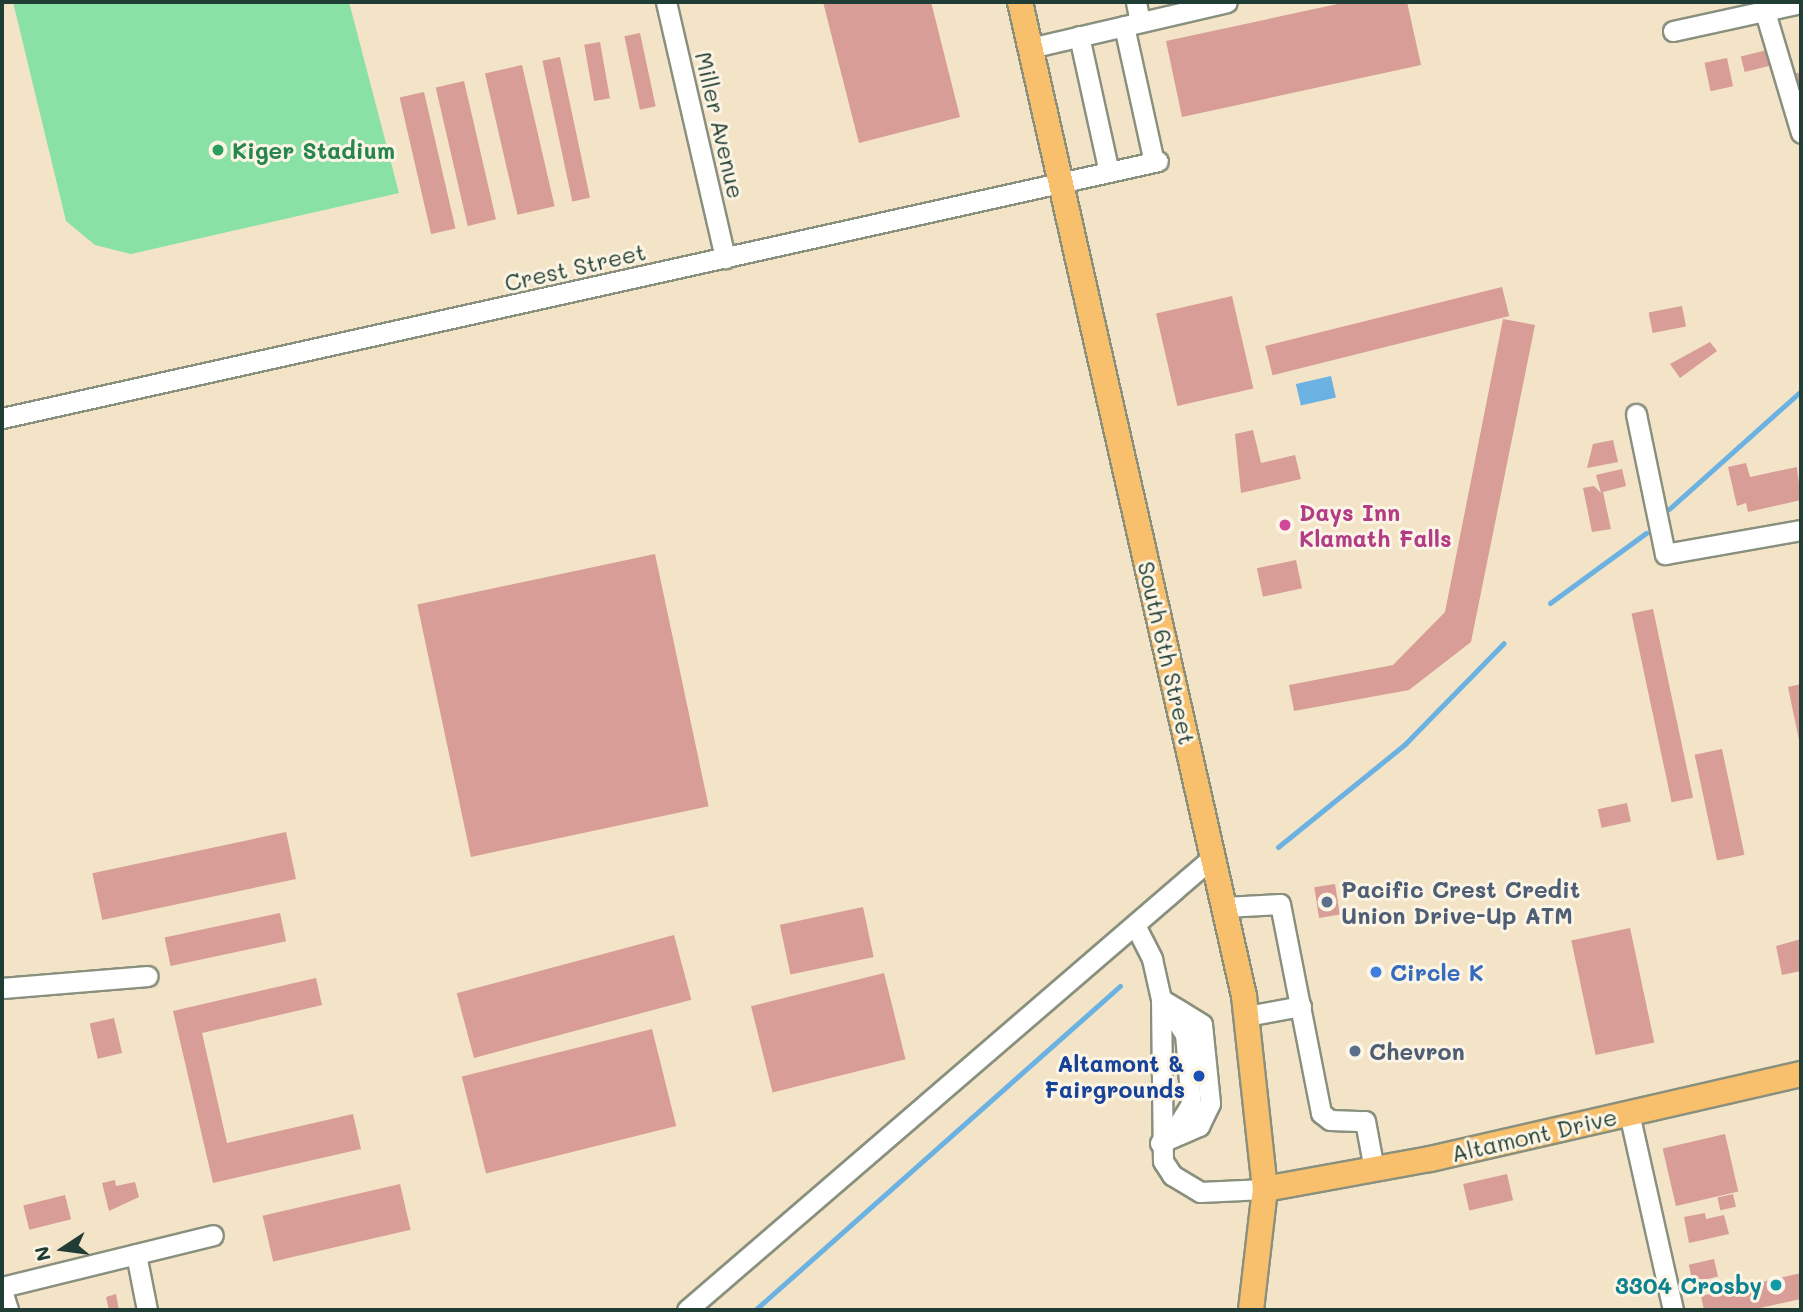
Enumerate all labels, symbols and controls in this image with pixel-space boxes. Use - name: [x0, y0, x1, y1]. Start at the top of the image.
- street label: Miller Avenue: [690, 49, 750, 201]
- place label: Kiger Stadium: [232, 136, 395, 164]
- marker: Kiger Stadium: [210, 142, 226, 158]
- street label: Crest Street: [502, 237, 648, 297]
- place label: Days Inn Klamath Falls: [1299, 498, 1452, 552]
- marker: Days Inn Klamath Falls: [1277, 517, 1293, 533]
- street label: South 6th Street: [1133, 559, 1201, 747]
- place label: Pacific Crest Credit Union Drive-Up ATM: [1341, 875, 1580, 929]
- marker: Pacific Crest Credit Union Drive-Up ATM: [1319, 894, 1335, 910]
- place label: Circle K: [1390, 958, 1484, 986]
- marker: Circle K: [1368, 964, 1384, 980]
- place label: Chevron: [1369, 1037, 1465, 1065]
- marker: Chevron: [1347, 1043, 1363, 1059]
- place label: Altamont & Fairgrounds: [1044, 1049, 1185, 1103]
- marker: Altamont & Fairgrounds: [1191, 1068, 1207, 1084]
- street label: Altamont Drive: [1449, 1103, 1619, 1167]
- north arrow: [28, 1214, 98, 1284]
- text: N: [28, 1244, 56, 1264]
- place label: 3304 Crosby: [1615, 1271, 1762, 1299]
- marker: 3304 Crosby: [1768, 1277, 1784, 1293]

